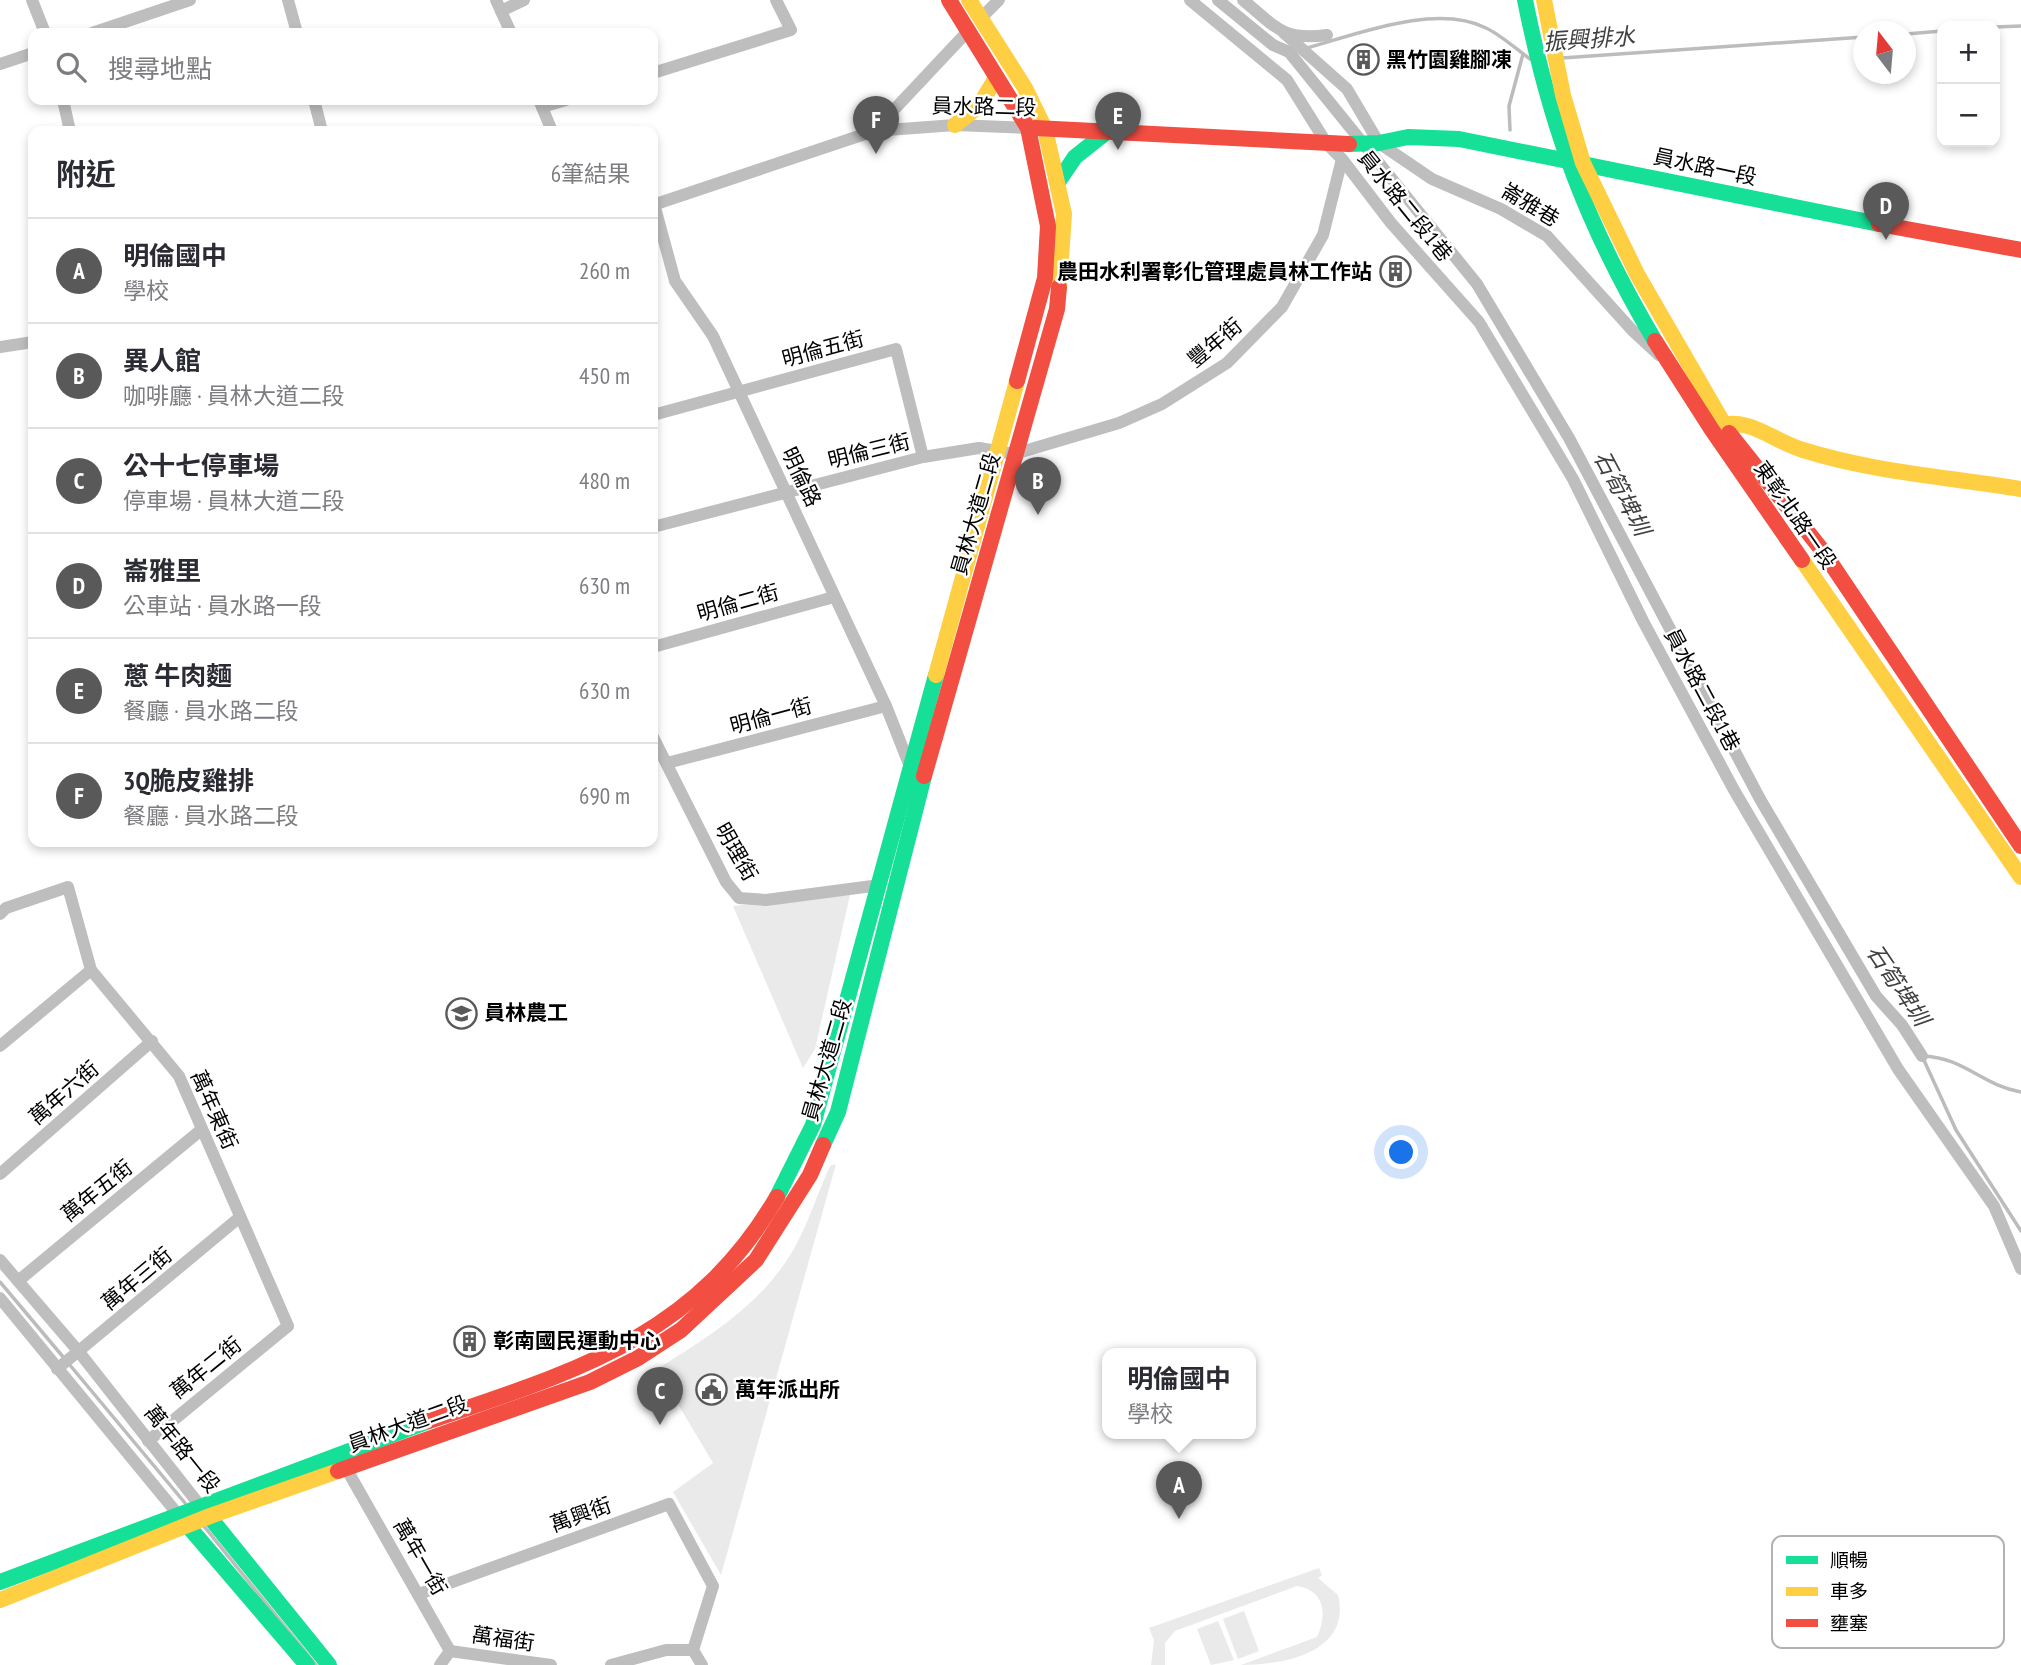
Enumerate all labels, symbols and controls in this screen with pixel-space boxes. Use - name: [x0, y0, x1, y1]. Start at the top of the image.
- water label: 振興排水: [1542, 21, 1637, 56]
- north arrow: [1853, 21, 1916, 84]
- map controls: [1937, 21, 2000, 147]
- button: +: [1937, 21, 2000, 84]
- search box: [28, 28, 658, 105]
- building icon: 黑竹園雞腳凍: [1346, 43, 1380, 77]
- place label: 黑竹園雞腳凍: [1386, 46, 1512, 73]
- icon: search: [52, 48, 90, 86]
- text: 搜尋地點: [108, 52, 212, 85]
- button: −: [1937, 84, 2000, 147]
- street label: 員水路二段: [931, 92, 1037, 121]
- pin: E: [1095, 92, 1141, 150]
- pin: F: [853, 96, 899, 154]
- street label: 員水路一段: [1651, 142, 1759, 191]
- street label: 員水路二段1巷: [1352, 145, 1459, 267]
- text: 附近: [56, 154, 116, 193]
- text: 6筆結果: [551, 159, 630, 188]
- street label: 崙雅巷: [1496, 177, 1564, 232]
- pin: D: [1863, 182, 1909, 240]
- text: 明倫國中: [123, 239, 227, 272]
- building icon: 農田水利署彰化管理處員林工作站: [1378, 255, 1412, 289]
- text: A: [73, 256, 85, 285]
- text: 260 m: [579, 256, 630, 285]
- place label: 農田水利署彰化管理處員林工作站: [1057, 258, 1372, 285]
- text: 學校: [123, 276, 169, 305]
- street label: 豐年街: [1182, 312, 1247, 373]
- street label: 明倫五街: [779, 325, 867, 372]
- text: 異人館: [123, 344, 201, 377]
- text: B: [73, 361, 85, 390]
- text: 450 m: [579, 361, 630, 390]
- text: 咖啡廳 · 員林大道二段: [123, 381, 345, 410]
- street label: 明倫三街: [825, 427, 913, 474]
- street label: 明倫路: [776, 443, 827, 511]
- water label: 石筍埤圳: [1588, 445, 1658, 543]
- text: 公十七停車場: [123, 449, 279, 482]
- street label: 員林大道二段: [945, 450, 1006, 578]
- street label: 東彰北路一段: [1748, 455, 1843, 574]
- pin: B: [1015, 457, 1061, 515]
- text: C: [74, 466, 84, 495]
- text: 480 m: [579, 466, 630, 495]
- text: 停車場 · 員林大道二段: [123, 486, 345, 515]
- text: 崙雅里: [123, 554, 201, 587]
- text: D: [73, 571, 85, 600]
- text: 630 m: [579, 571, 630, 600]
- street label: 明倫二街: [694, 578, 782, 627]
- text: 公車站 · 員水路一段: [123, 591, 322, 620]
- street label: 員水路二段1巷: [1659, 624, 1746, 756]
- text: 蔥 牛肉麵: [123, 659, 232, 692]
- text: E: [74, 676, 84, 705]
- text: 630 m: [579, 676, 630, 705]
- street label: 明倫一街: [727, 692, 815, 739]
- text: 餐廳 · 員水路二段: [123, 696, 299, 725]
- text: 3Q脆皮雞排: [123, 764, 254, 797]
- text: F: [74, 781, 84, 810]
- text: 690 m: [579, 781, 630, 810]
- text: 餐廳 · 員水路二段: [123, 801, 299, 830]
- street label: 明理街: [709, 818, 764, 886]
- water label: 石筍埤圳: [1861, 938, 1938, 1033]
- school or university icon: 員林農工: [444, 996, 478, 1030]
- street label: 員林大道二段: [796, 996, 857, 1124]
- place label: 員林農工: [484, 999, 568, 1026]
- street label: 萬年六街: [23, 1055, 104, 1130]
- street label: 萬年東街: [185, 1066, 244, 1154]
- your location: [1384, 1135, 1418, 1169]
- street label: 萬年五街: [56, 1154, 138, 1228]
- street label: 萬年三街: [96, 1241, 178, 1316]
- building icon: 彰南國民運動中心: [453, 1324, 487, 1358]
- place label: 彰南國民運動中心: [493, 1327, 661, 1354]
- street label: 萬年二街: [165, 1331, 247, 1405]
- popup: [1102, 1348, 1256, 1439]
- text: 明倫國中: [1127, 1362, 1231, 1395]
- pin: C: [637, 1367, 683, 1425]
- public building icon: 萬年派出所: [695, 1373, 729, 1407]
- place label: 萬年派出所: [735, 1376, 840, 1403]
- street label: 員林大道二段: [344, 1389, 472, 1458]
- street label: 萬年路一段: [139, 1399, 226, 1498]
- text: 學校: [1127, 1399, 1173, 1428]
- pin: A: [1156, 1461, 1202, 1519]
- street label: 萬興街: [547, 1491, 615, 1538]
- street label: 萬年一街: [388, 1514, 453, 1600]
- legend: [1772, 1536, 2004, 1648]
- text: 順暢: [1830, 1548, 1868, 1572]
- text: 車多: [1830, 1579, 1868, 1603]
- text: 壅塞: [1830, 1611, 1868, 1635]
- street label: 萬福街: [470, 1621, 536, 1656]

